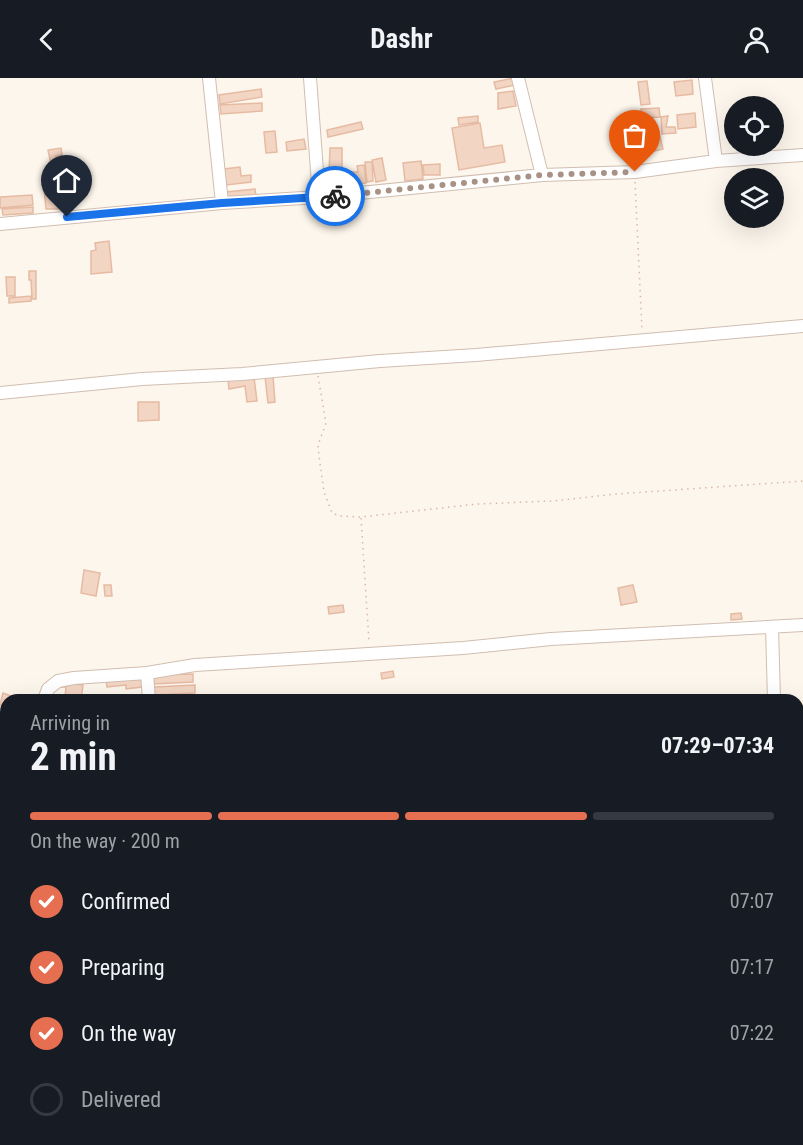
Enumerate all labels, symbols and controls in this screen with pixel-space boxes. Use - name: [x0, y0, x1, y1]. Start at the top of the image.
- icon: back: [30, 23, 63, 56]
- text: Dashr: [370, 23, 433, 55]
- icon: person: [740, 23, 773, 56]
- map controls: [724, 96, 784, 228]
- button: locate: [724, 96, 784, 156]
- pin: [609, 110, 660, 172]
- icon: bag: [618, 119, 651, 152]
- pin: [41, 155, 92, 217]
- icon: home: [50, 164, 83, 197]
- courier: [305, 166, 365, 226]
- button: layers: [724, 168, 784, 228]
- icon: bike: [319, 180, 352, 213]
- text: Arriving in: [30, 711, 110, 735]
- text: 07:29–07:34: [661, 733, 774, 758]
- text: 2 min: [30, 734, 117, 780]
- text: On the way · 200 m: [30, 829, 180, 853]
- icon: check: [30, 885, 63, 918]
- text: Confirmed: [81, 889, 170, 914]
- text: 07:07: [730, 889, 774, 913]
- icon: check: [30, 951, 63, 984]
- text: Preparing: [81, 955, 165, 980]
- text: 07:17: [730, 955, 774, 979]
- icon: check: [30, 1017, 63, 1050]
- text: On the way: [81, 1021, 176, 1046]
- text: 07:22: [730, 1021, 774, 1045]
- text: Delivered: [81, 1087, 161, 1112]

